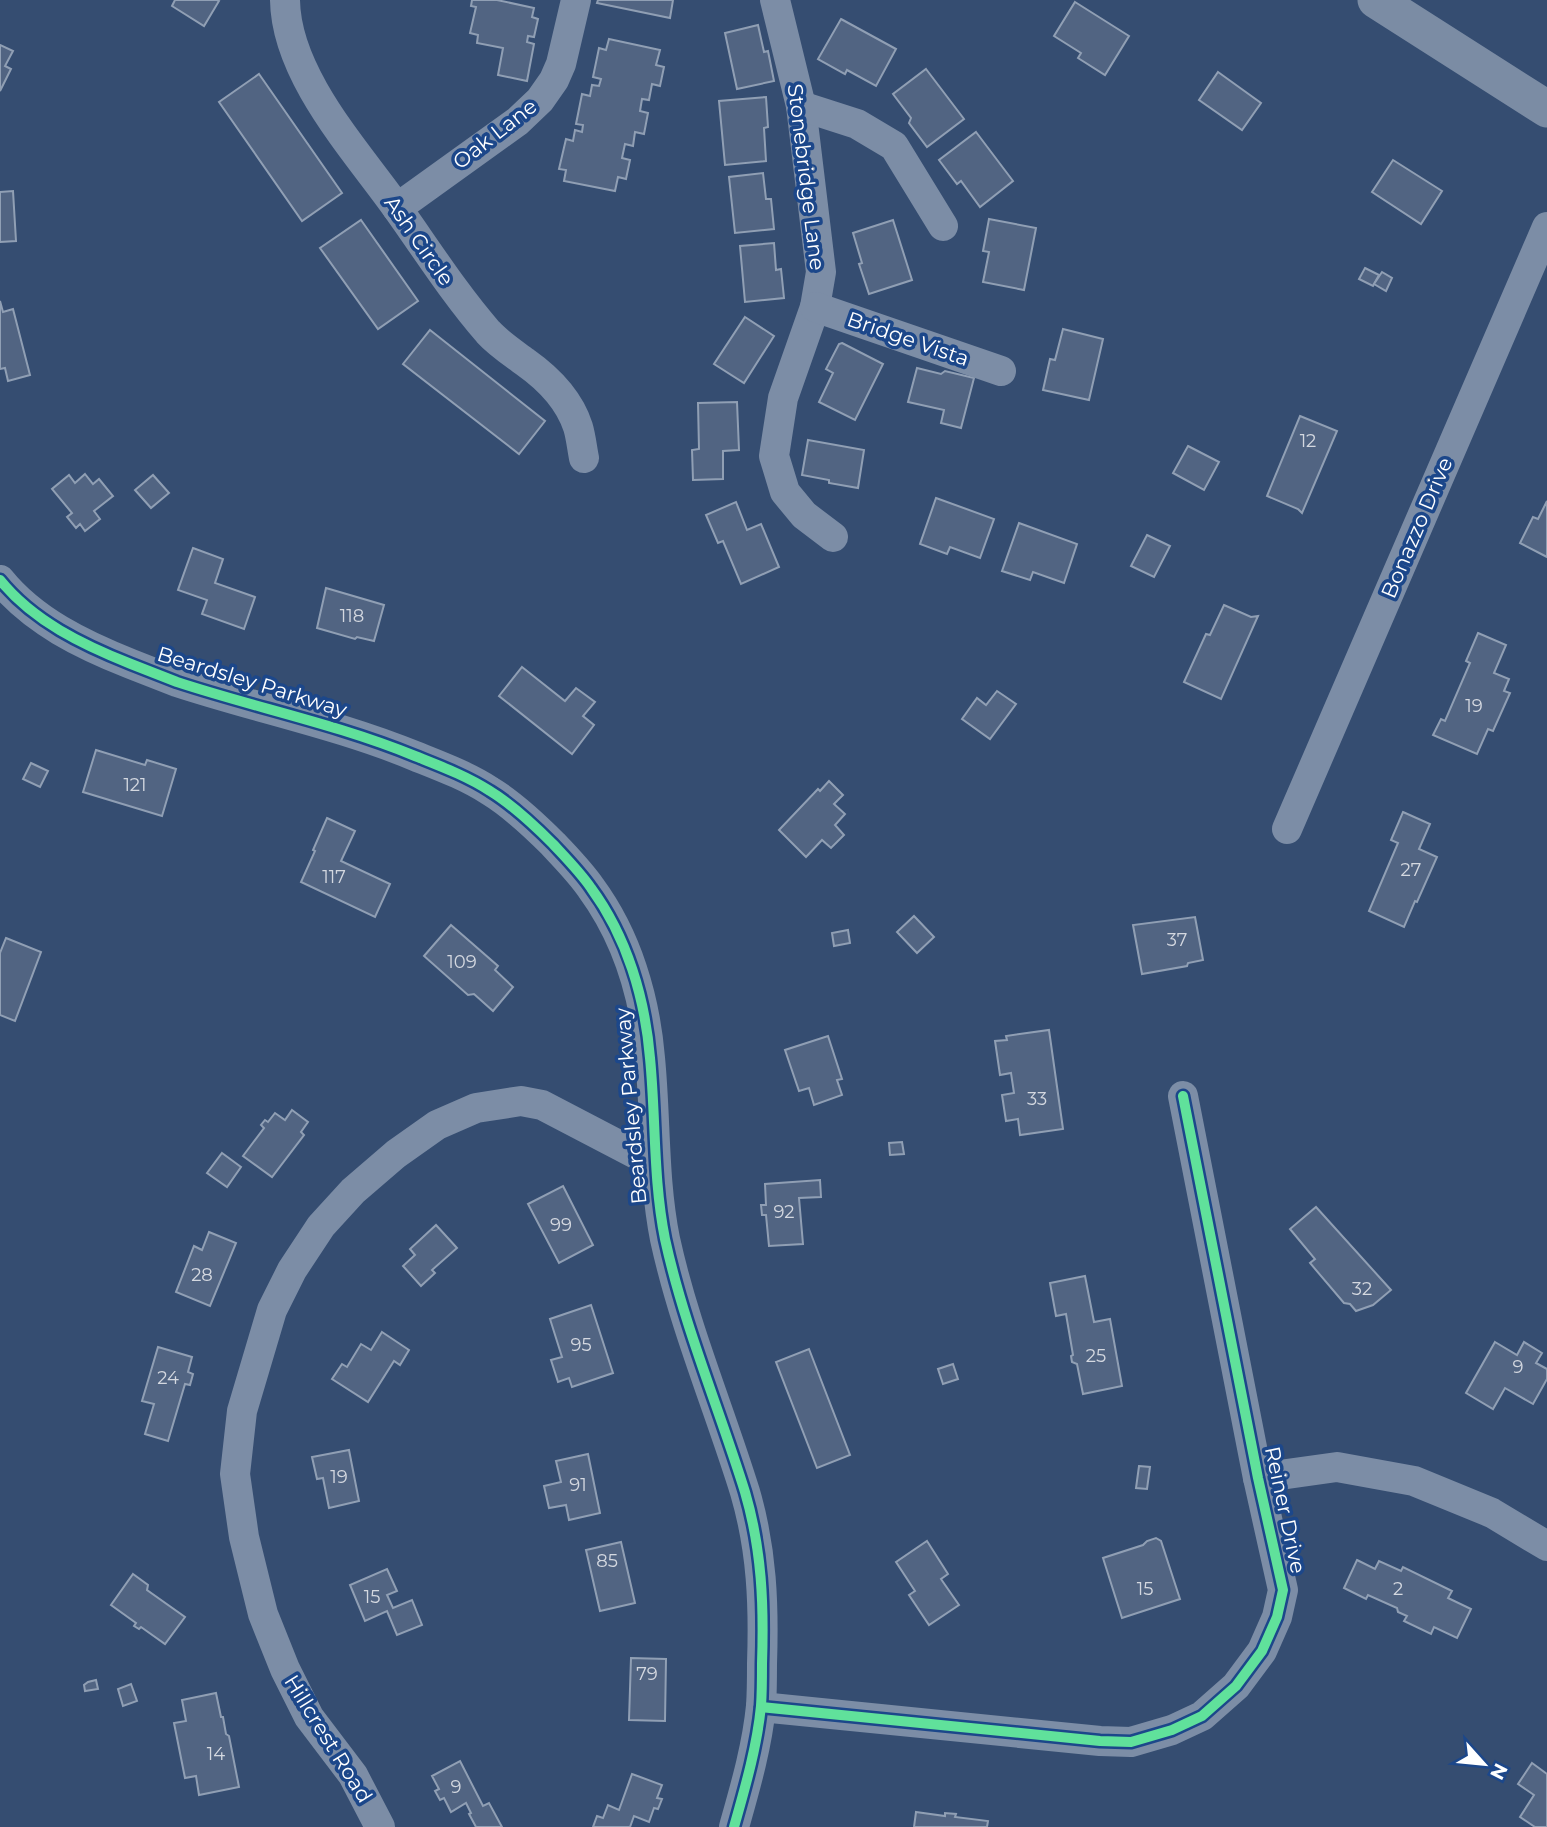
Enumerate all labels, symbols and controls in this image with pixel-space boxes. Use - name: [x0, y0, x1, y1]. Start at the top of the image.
- street label: Stonebridge Lane: [783, 82, 830, 272]
- street label: Oak Lane: [448, 93, 542, 174]
- street label: Ash Circle: [379, 191, 459, 290]
- street label: Bridge Vista: [844, 306, 972, 371]
- house number: 12: [1300, 430, 1316, 452]
- street label: Bonazzo Drive: [1376, 454, 1457, 602]
- house number: 118: [340, 605, 364, 627]
- street label: Beardsley Parkway: [154, 641, 351, 722]
- house number: 19: [1465, 695, 1483, 717]
- house number: 121: [123, 774, 147, 796]
- house number: 27: [1401, 859, 1421, 881]
- house number: 117: [322, 866, 346, 888]
- house number: 37: [1167, 929, 1187, 951]
- house number: 109: [447, 951, 477, 973]
- street label: Beardsley Parkway: [609, 1006, 652, 1205]
- house number: 33: [1027, 1088, 1047, 1110]
- house number: 92: [773, 1201, 795, 1223]
- house number: 99: [550, 1214, 572, 1236]
- house number: 28: [191, 1264, 213, 1286]
- house number: 32: [1352, 1278, 1372, 1300]
- house number: 95: [570, 1334, 592, 1356]
- house number: 25: [1086, 1345, 1106, 1367]
- house number: 9: [1513, 1356, 1524, 1378]
- house number: 24: [157, 1367, 179, 1389]
- street label: Reiner Drive: [1260, 1444, 1311, 1576]
- house number: 19: [330, 1466, 348, 1488]
- house number: 91: [569, 1474, 587, 1496]
- house number: 85: [596, 1550, 618, 1572]
- house number: 15: [1137, 1578, 1153, 1600]
- house number: 2: [1393, 1578, 1403, 1600]
- house number: 15: [364, 1586, 380, 1608]
- house number: 79: [636, 1663, 658, 1685]
- street label: Hillcrest Road: [279, 1670, 378, 1807]
- north arrow: [1449, 1729, 1519, 1799]
- house number: 14: [207, 1743, 225, 1765]
- text: N: [1485, 1759, 1512, 1784]
- house number: 9: [451, 1776, 462, 1798]

